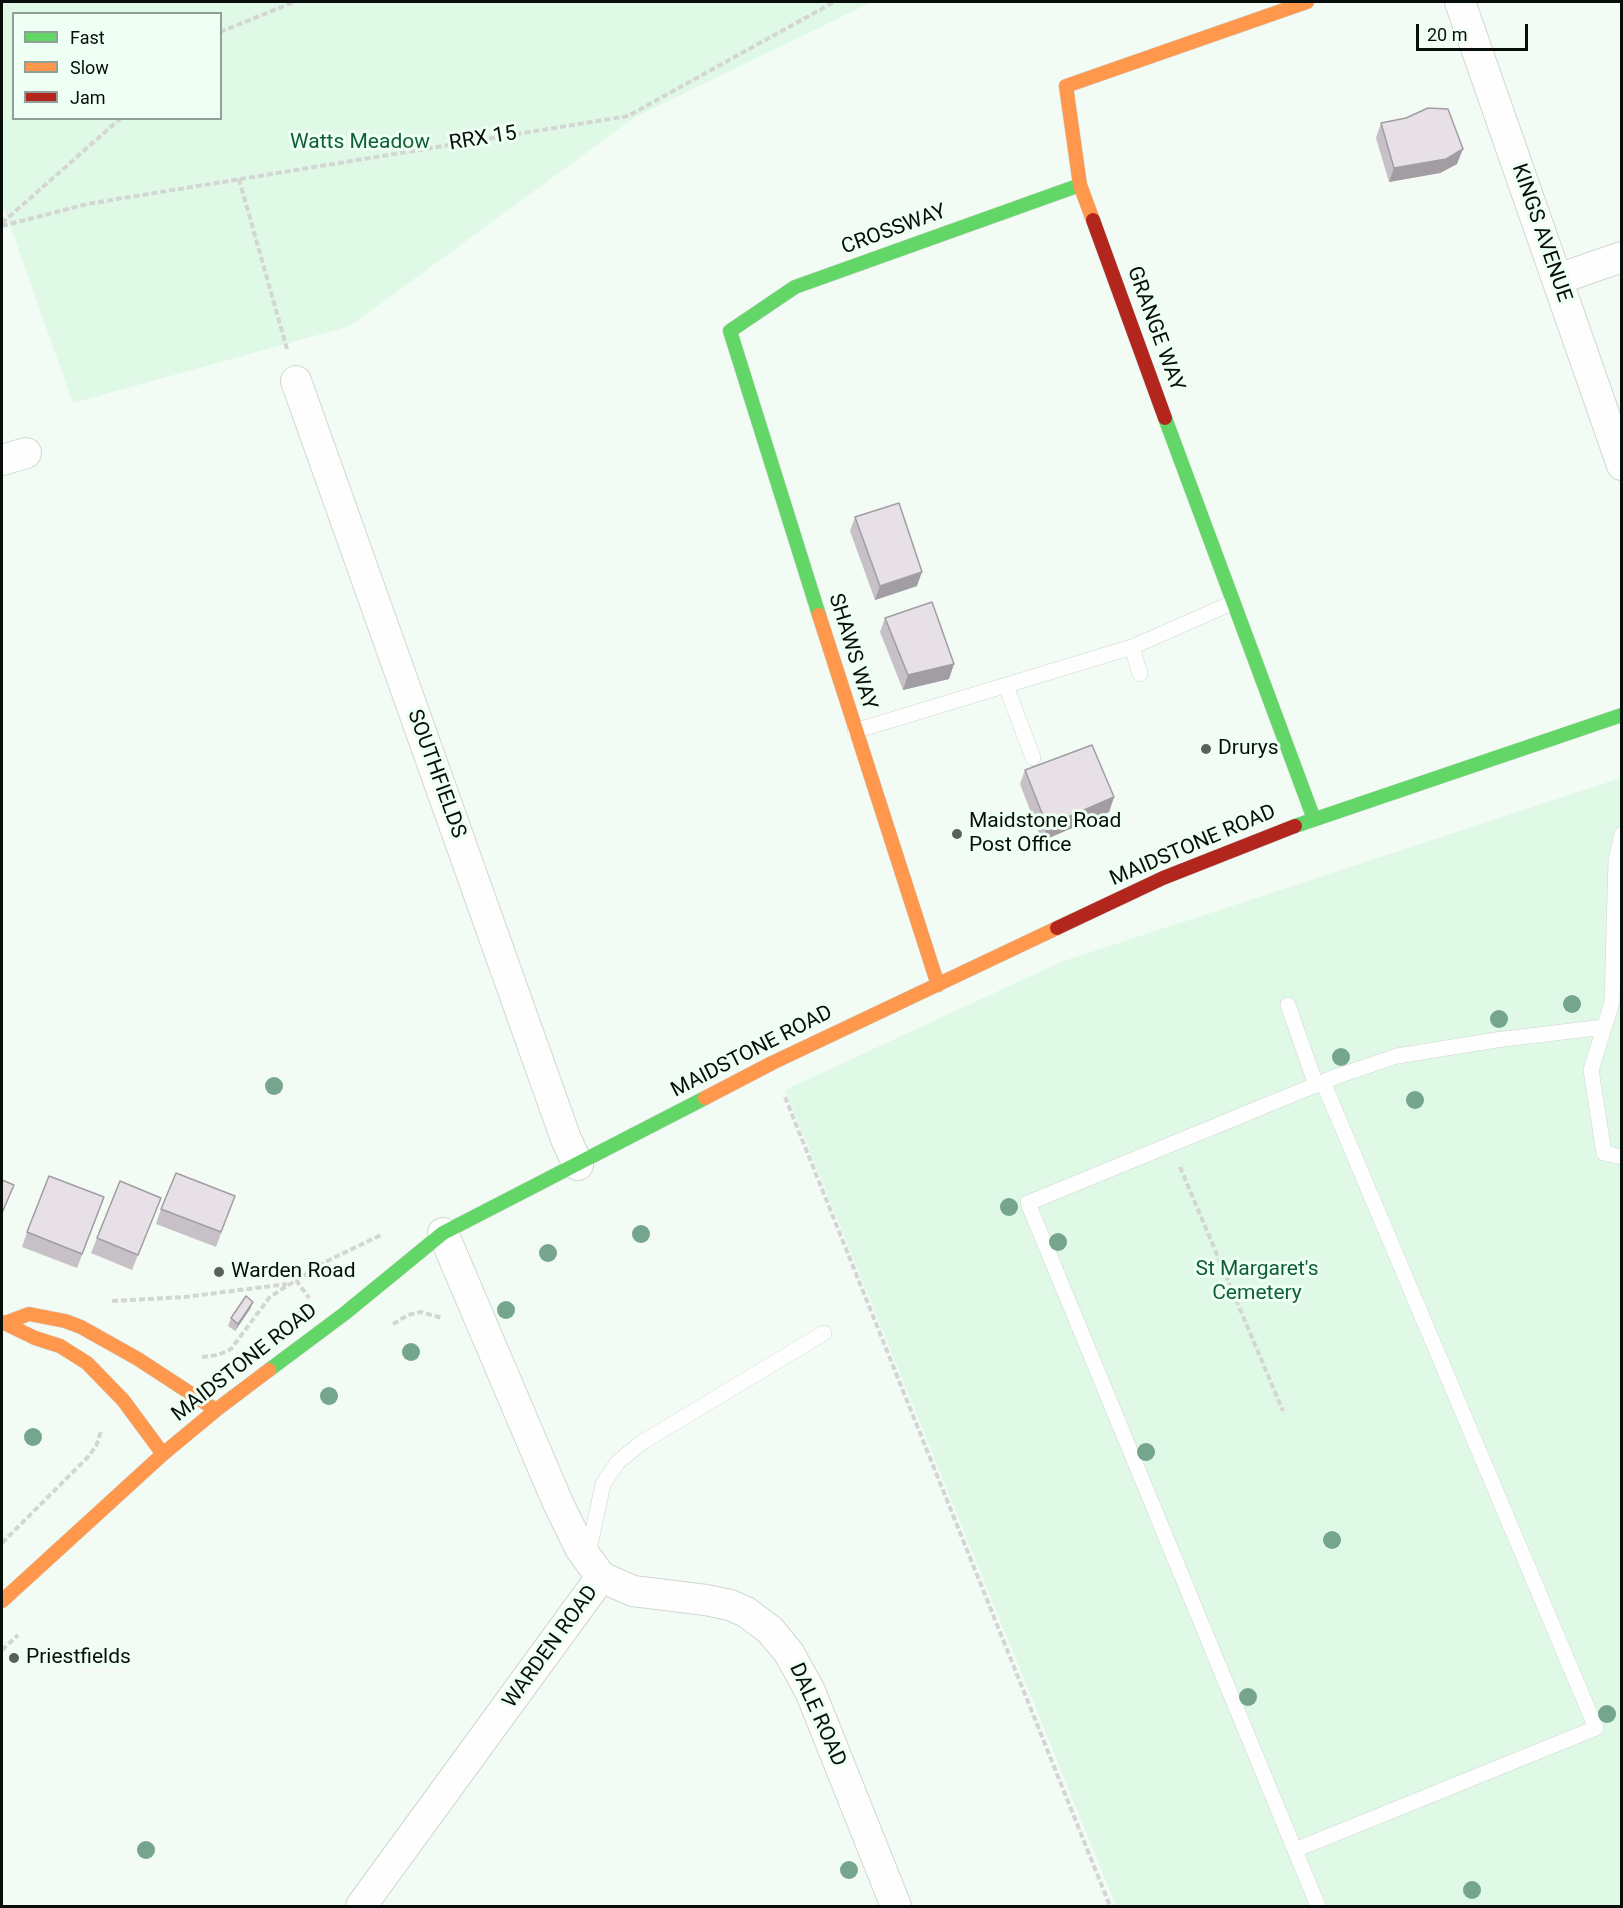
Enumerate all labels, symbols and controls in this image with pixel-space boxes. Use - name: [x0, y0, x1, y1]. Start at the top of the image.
- legend: [12, 12, 222, 120]
- scale bar: [1419, 12, 1532, 50]
- text: 20 m: [1427, 24, 1467, 45]
- text: Fast: [70, 27, 105, 48]
- text: Slow: [70, 57, 109, 78]
- text: Jam: [70, 87, 106, 108]
- street label: RRX 15: [448, 121, 518, 157]
- park label: Watts Meadow: [290, 130, 430, 156]
- street label: KINGS AVENUE: [1506, 161, 1576, 305]
- street label: CROSSWAY: [838, 199, 950, 261]
- street label: GRANGE WAY: [1121, 263, 1189, 395]
- street label: SHAWS WAY: [822, 591, 882, 713]
- street label: SOUTHFIELDS: [401, 706, 471, 842]
- place label: Drurys: [1218, 736, 1279, 762]
- marker: Drurys: [1199, 742, 1213, 756]
- street label: MAIDSTONE ROAD: [1106, 800, 1280, 892]
- place label: Maidstone Road Post Office: [969, 809, 1121, 859]
- marker: Maidstone Road Post Office: [950, 827, 964, 841]
- street label: MAIDSTONE ROAD: [667, 1000, 837, 1104]
- park label: St Margaret's Cemetery: [1195, 1257, 1319, 1307]
- place label: Warden Road: [231, 1259, 356, 1285]
- marker: Warden Road: [212, 1265, 226, 1279]
- street label: MAIDSTONE ROAD: [167, 1298, 323, 1428]
- street label: WARDEN ROAD: [498, 1581, 604, 1713]
- place label: Priestfields: [26, 1645, 131, 1671]
- marker: Priestfields: [7, 1651, 21, 1665]
- street label: DALE ROAD: [783, 1659, 851, 1771]

